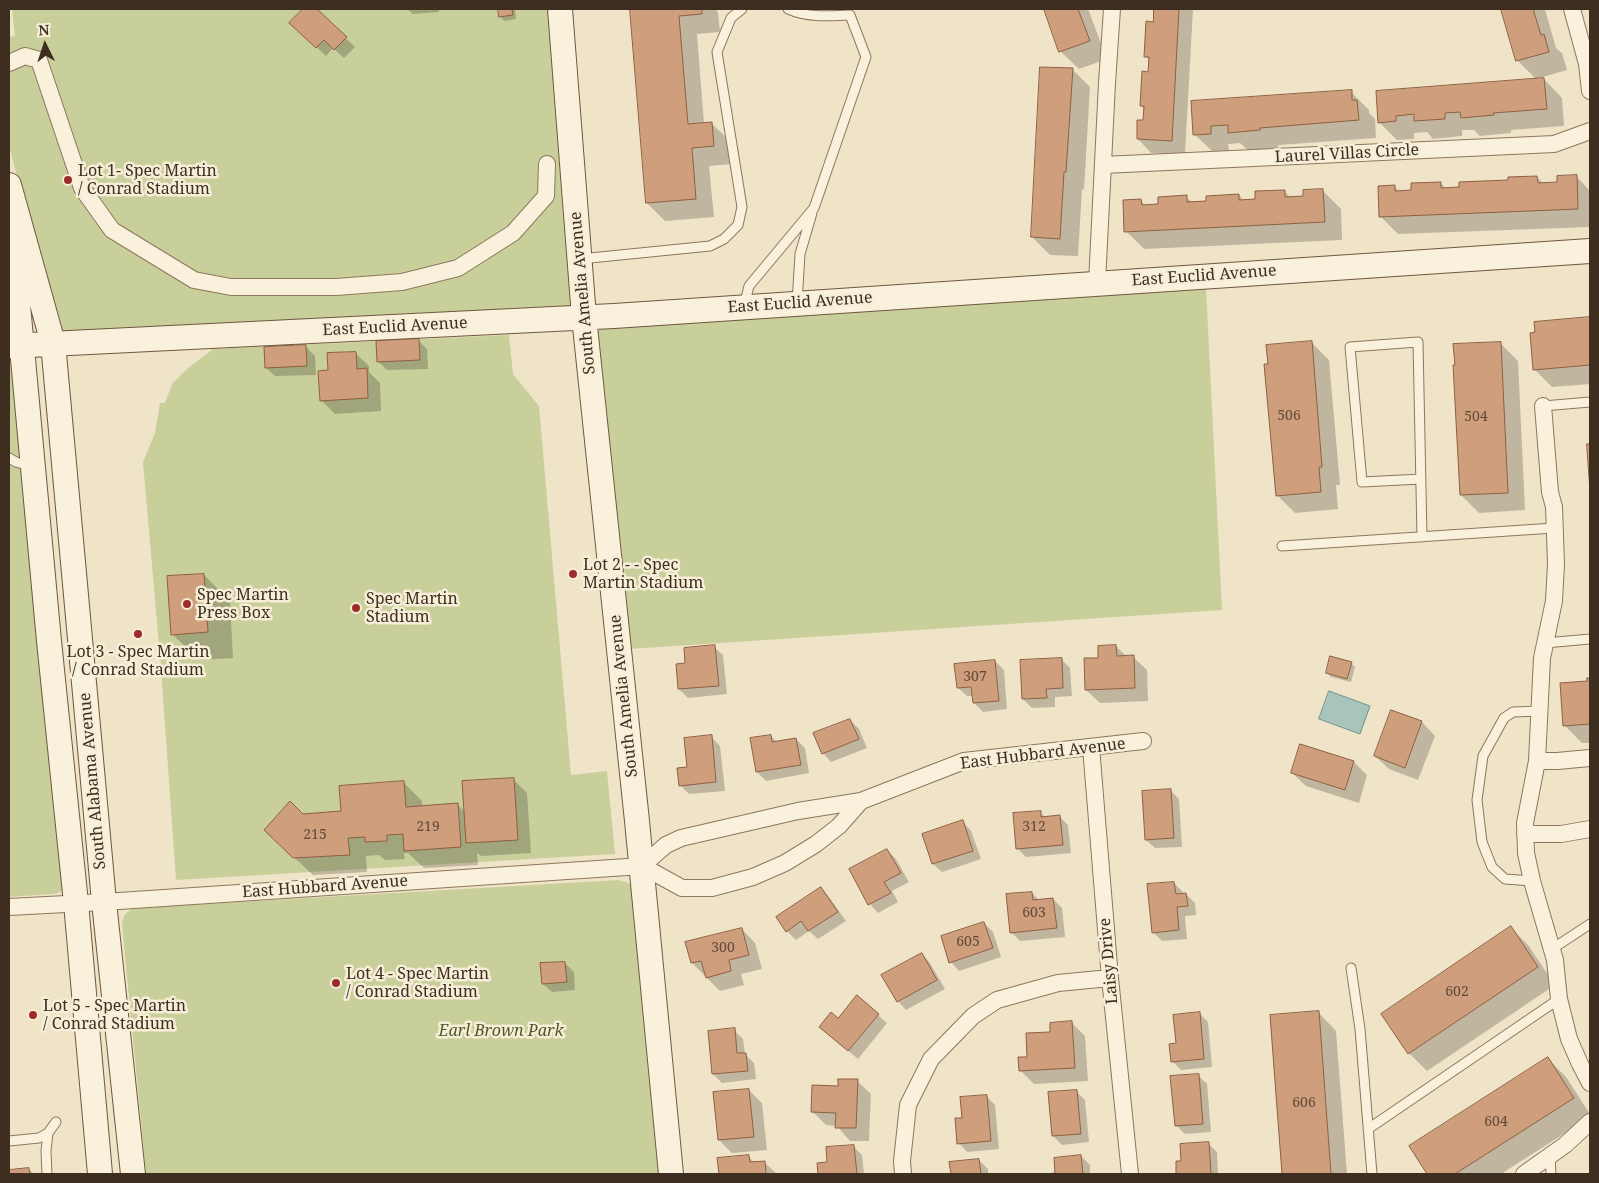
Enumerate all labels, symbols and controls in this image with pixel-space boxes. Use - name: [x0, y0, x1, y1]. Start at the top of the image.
- north arrow: [20, 20, 70, 70]
- text: N: [38, 20, 50, 39]
- street label: Laurel Villas Circle: [1274, 141, 1420, 167]
- place label: Lot 1- Spec Martin / Conrad Stadium: [78, 161, 217, 199]
- marker: Lot 1- Spec Martin / Conrad Stadium: [62, 174, 74, 186]
- street label: South Amelia Avenue: [566, 211, 600, 375]
- street label: East Euclid Avenue: [1131, 261, 1277, 291]
- street label: East Euclid Avenue: [727, 288, 873, 318]
- street label: East Euclid Avenue: [322, 314, 468, 340]
- house number: 506: [1277, 408, 1301, 424]
- house number: 504: [1464, 409, 1488, 425]
- place label: Lot 2 - - Spec Martin Stadium: [583, 555, 703, 593]
- marker: Lot 2 - - Spec Martin Stadium: [567, 568, 579, 580]
- place label: Spec Martin Press Box: [197, 585, 289, 623]
- place label: Spec Martin Stadium: [366, 589, 458, 627]
- marker: Spec Martin Press Box: [181, 598, 193, 610]
- marker: Spec Martin Stadium: [350, 602, 362, 614]
- street label: South Amelia Avenue: [606, 614, 642, 778]
- marker: Lot 3 - Spec Martin / Conrad Stadium: [132, 628, 144, 640]
- place label: Lot 3 - Spec Martin / Conrad Stadium: [67, 642, 209, 680]
- house number: 307: [963, 669, 987, 685]
- street label: South Alabama Avenue: [76, 692, 110, 870]
- street label: East Hubbard Avenue: [959, 734, 1127, 774]
- house number: 219: [416, 819, 440, 835]
- house number: 312: [1022, 819, 1046, 835]
- house number: 215: [303, 827, 327, 843]
- street label: East Hubbard Avenue: [241, 872, 409, 902]
- house number: 603: [1022, 905, 1046, 921]
- street label: Laisy Drive: [1096, 917, 1122, 1005]
- house number: 605: [956, 934, 980, 950]
- house number: 300: [711, 940, 735, 956]
- place label: Lot 4 - Spec Martin / Conrad Stadium: [346, 964, 489, 1002]
- marker: Lot 4 - Spec Martin / Conrad Stadium: [330, 977, 342, 989]
- house number: 602: [1445, 984, 1469, 1000]
- place label: Lot 5 - Spec Martin / Conrad Stadium: [43, 996, 186, 1034]
- marker: Lot 5 - Spec Martin / Conrad Stadium: [27, 1009, 39, 1021]
- park label: Earl Brown Park: [438, 1021, 564, 1041]
- house number: 606: [1292, 1095, 1316, 1111]
- house number: 604: [1484, 1114, 1508, 1130]

